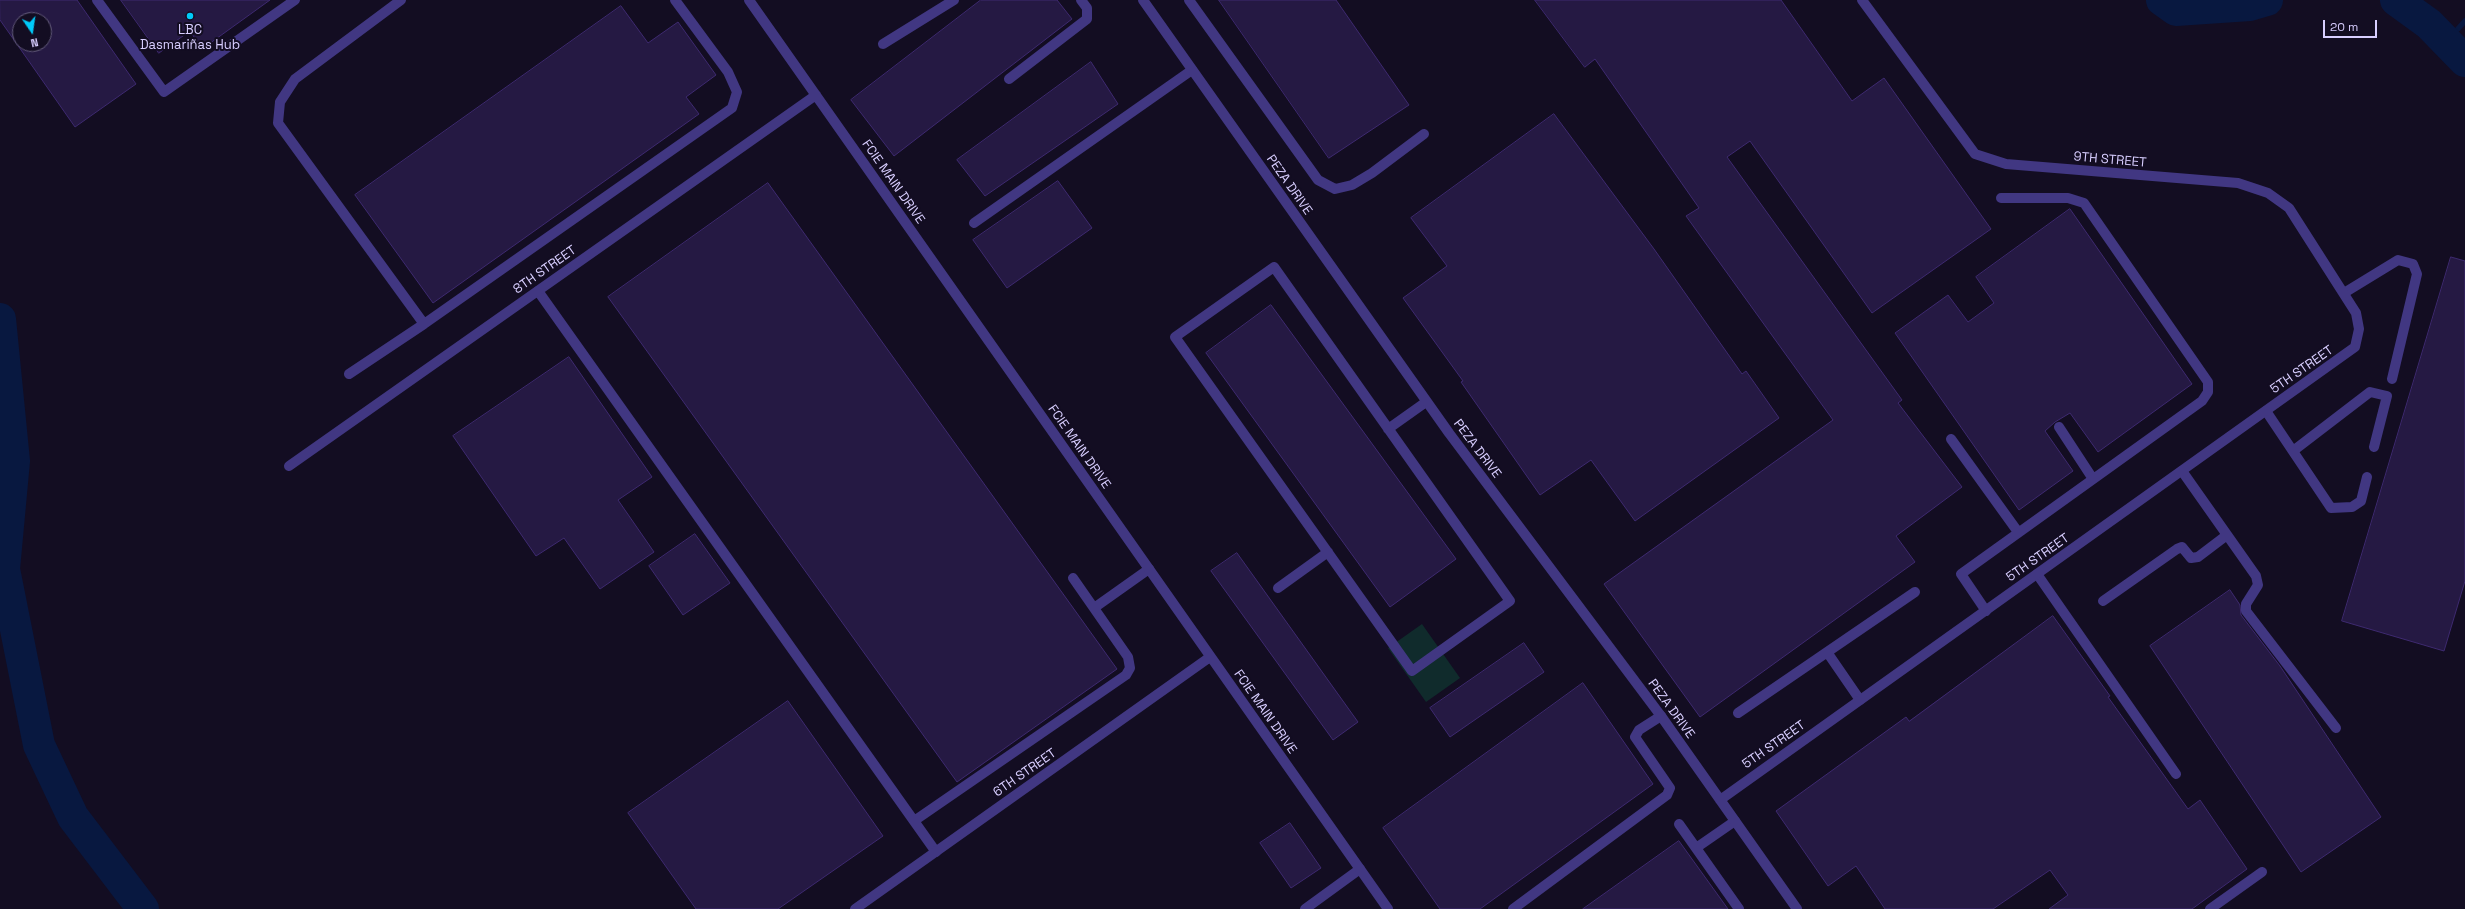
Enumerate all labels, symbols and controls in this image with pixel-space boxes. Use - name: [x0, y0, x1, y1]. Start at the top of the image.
- marker: LBC Dasmariñas Hub: [185, 11, 195, 21]
- north arrow: [12, 12, 52, 52]
- scale bar: [2325, 12, 2379, 38]
- text: 20 m: [2330, 19, 2358, 35]
- place label: LBC Dasmariñas Hub: [140, 22, 240, 53]
- text: N: [29, 35, 40, 50]
- street label: FCIE MAIN DRIVE: [858, 137, 928, 227]
- street label: 9TH STREET: [2073, 149, 2147, 171]
- street label: PEZA DRIVE: [1263, 152, 1315, 218]
- street label: 8TH STREET: [510, 243, 580, 297]
- street label: 5TH STREET: [2268, 343, 2336, 397]
- street label: FCIE MAIN DRIVE: [1044, 402, 1114, 492]
- street label: PEZA DRIVE: [1450, 417, 1504, 481]
- street label: 5TH STREET: [2004, 531, 2072, 585]
- street label: FCIE MAIN DRIVE: [1230, 667, 1300, 757]
- street label: PEZA DRIVE: [1644, 676, 1698, 742]
- street label: 5TH STREET: [1740, 718, 1808, 772]
- street label: 6TH STREET: [991, 746, 1059, 800]

